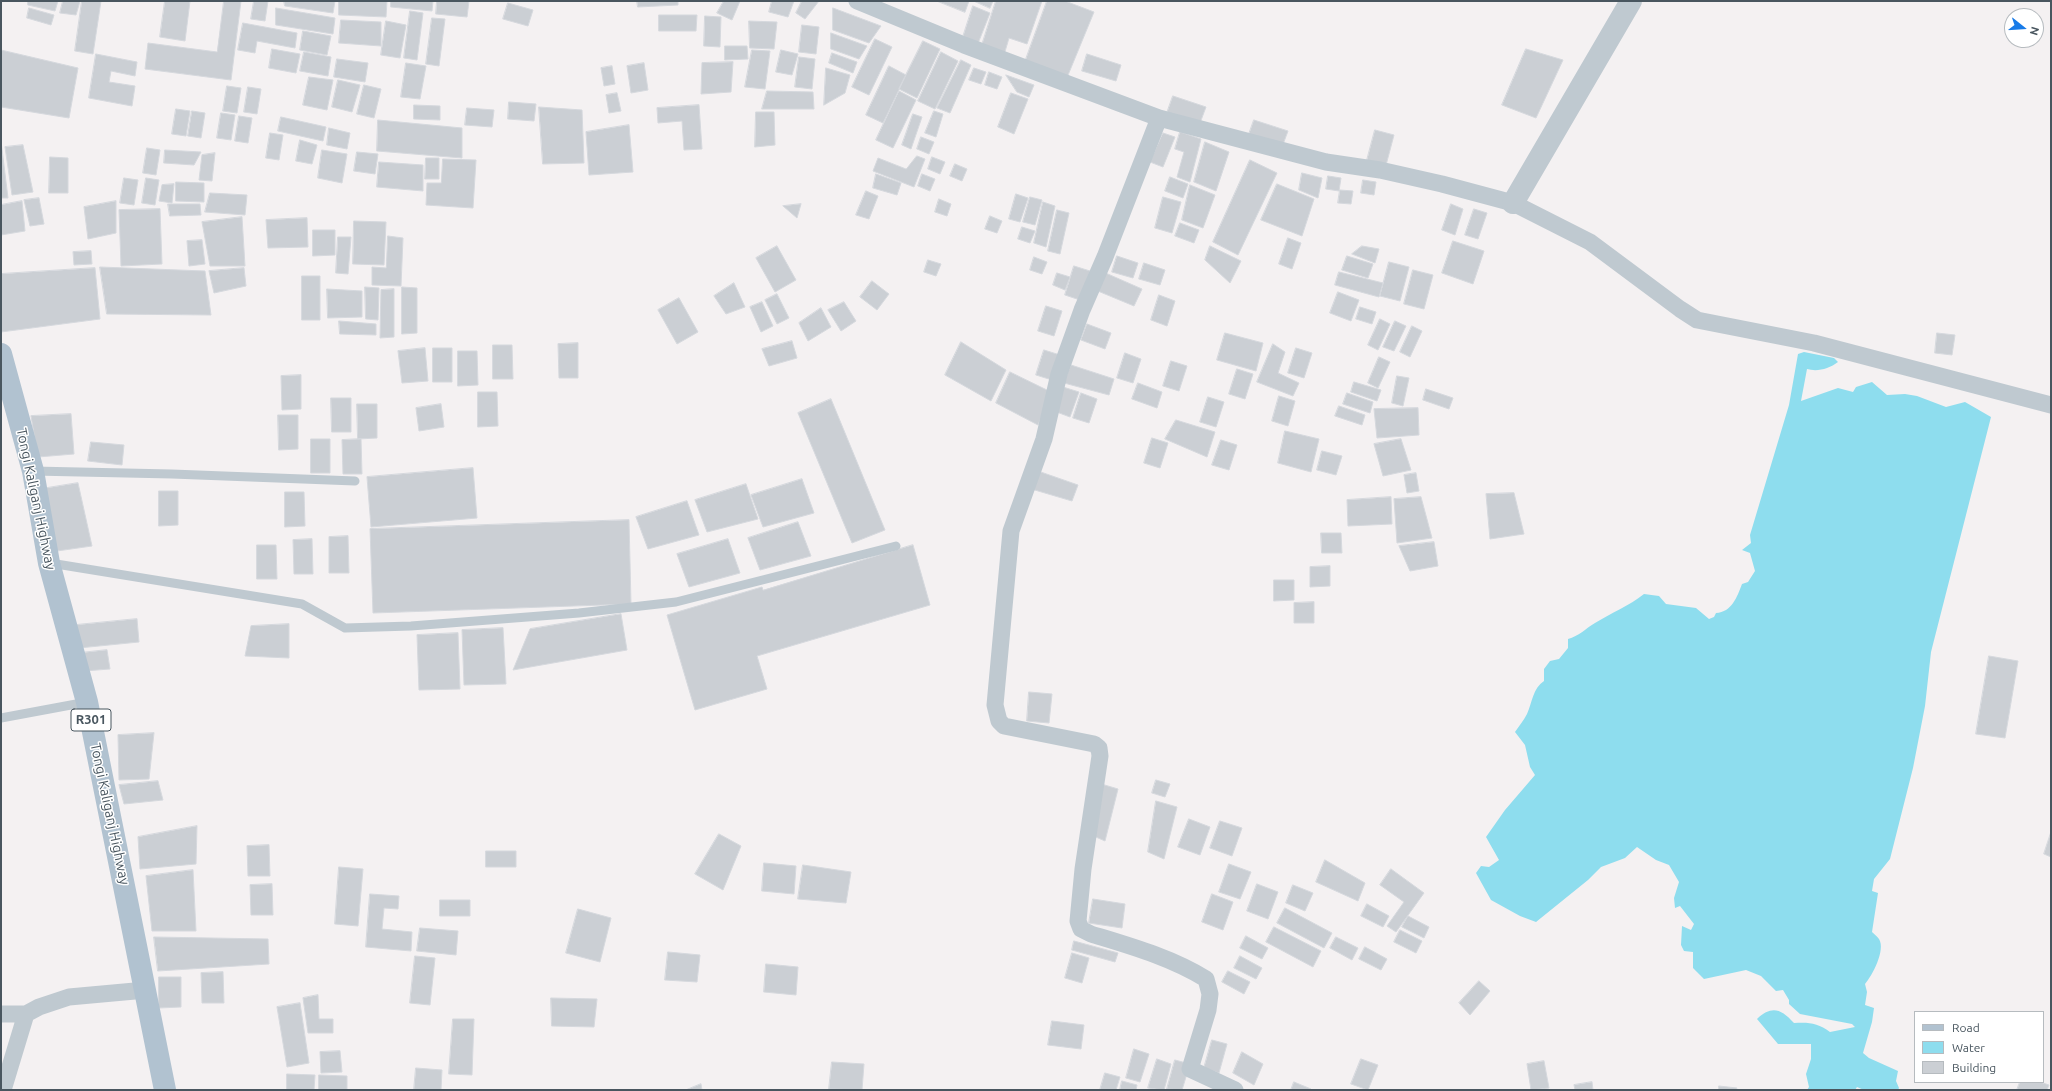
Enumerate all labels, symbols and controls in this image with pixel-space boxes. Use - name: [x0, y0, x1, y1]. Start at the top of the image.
- north arrow: [2004, 8, 2044, 48]
- text: N: [2028, 26, 2041, 37]
- street label: Tongi Kaliganj Highway: [13, 427, 59, 571]
- road number: R301: [71, 709, 111, 731]
- street label: Tongi Kaliganj Highway: [87, 742, 133, 886]
- legend: [1914, 1011, 2044, 1083]
- text: Road: [1952, 1021, 1980, 1034]
- text: Water: [1952, 1041, 1985, 1054]
- text: Building: [1952, 1061, 1996, 1074]

